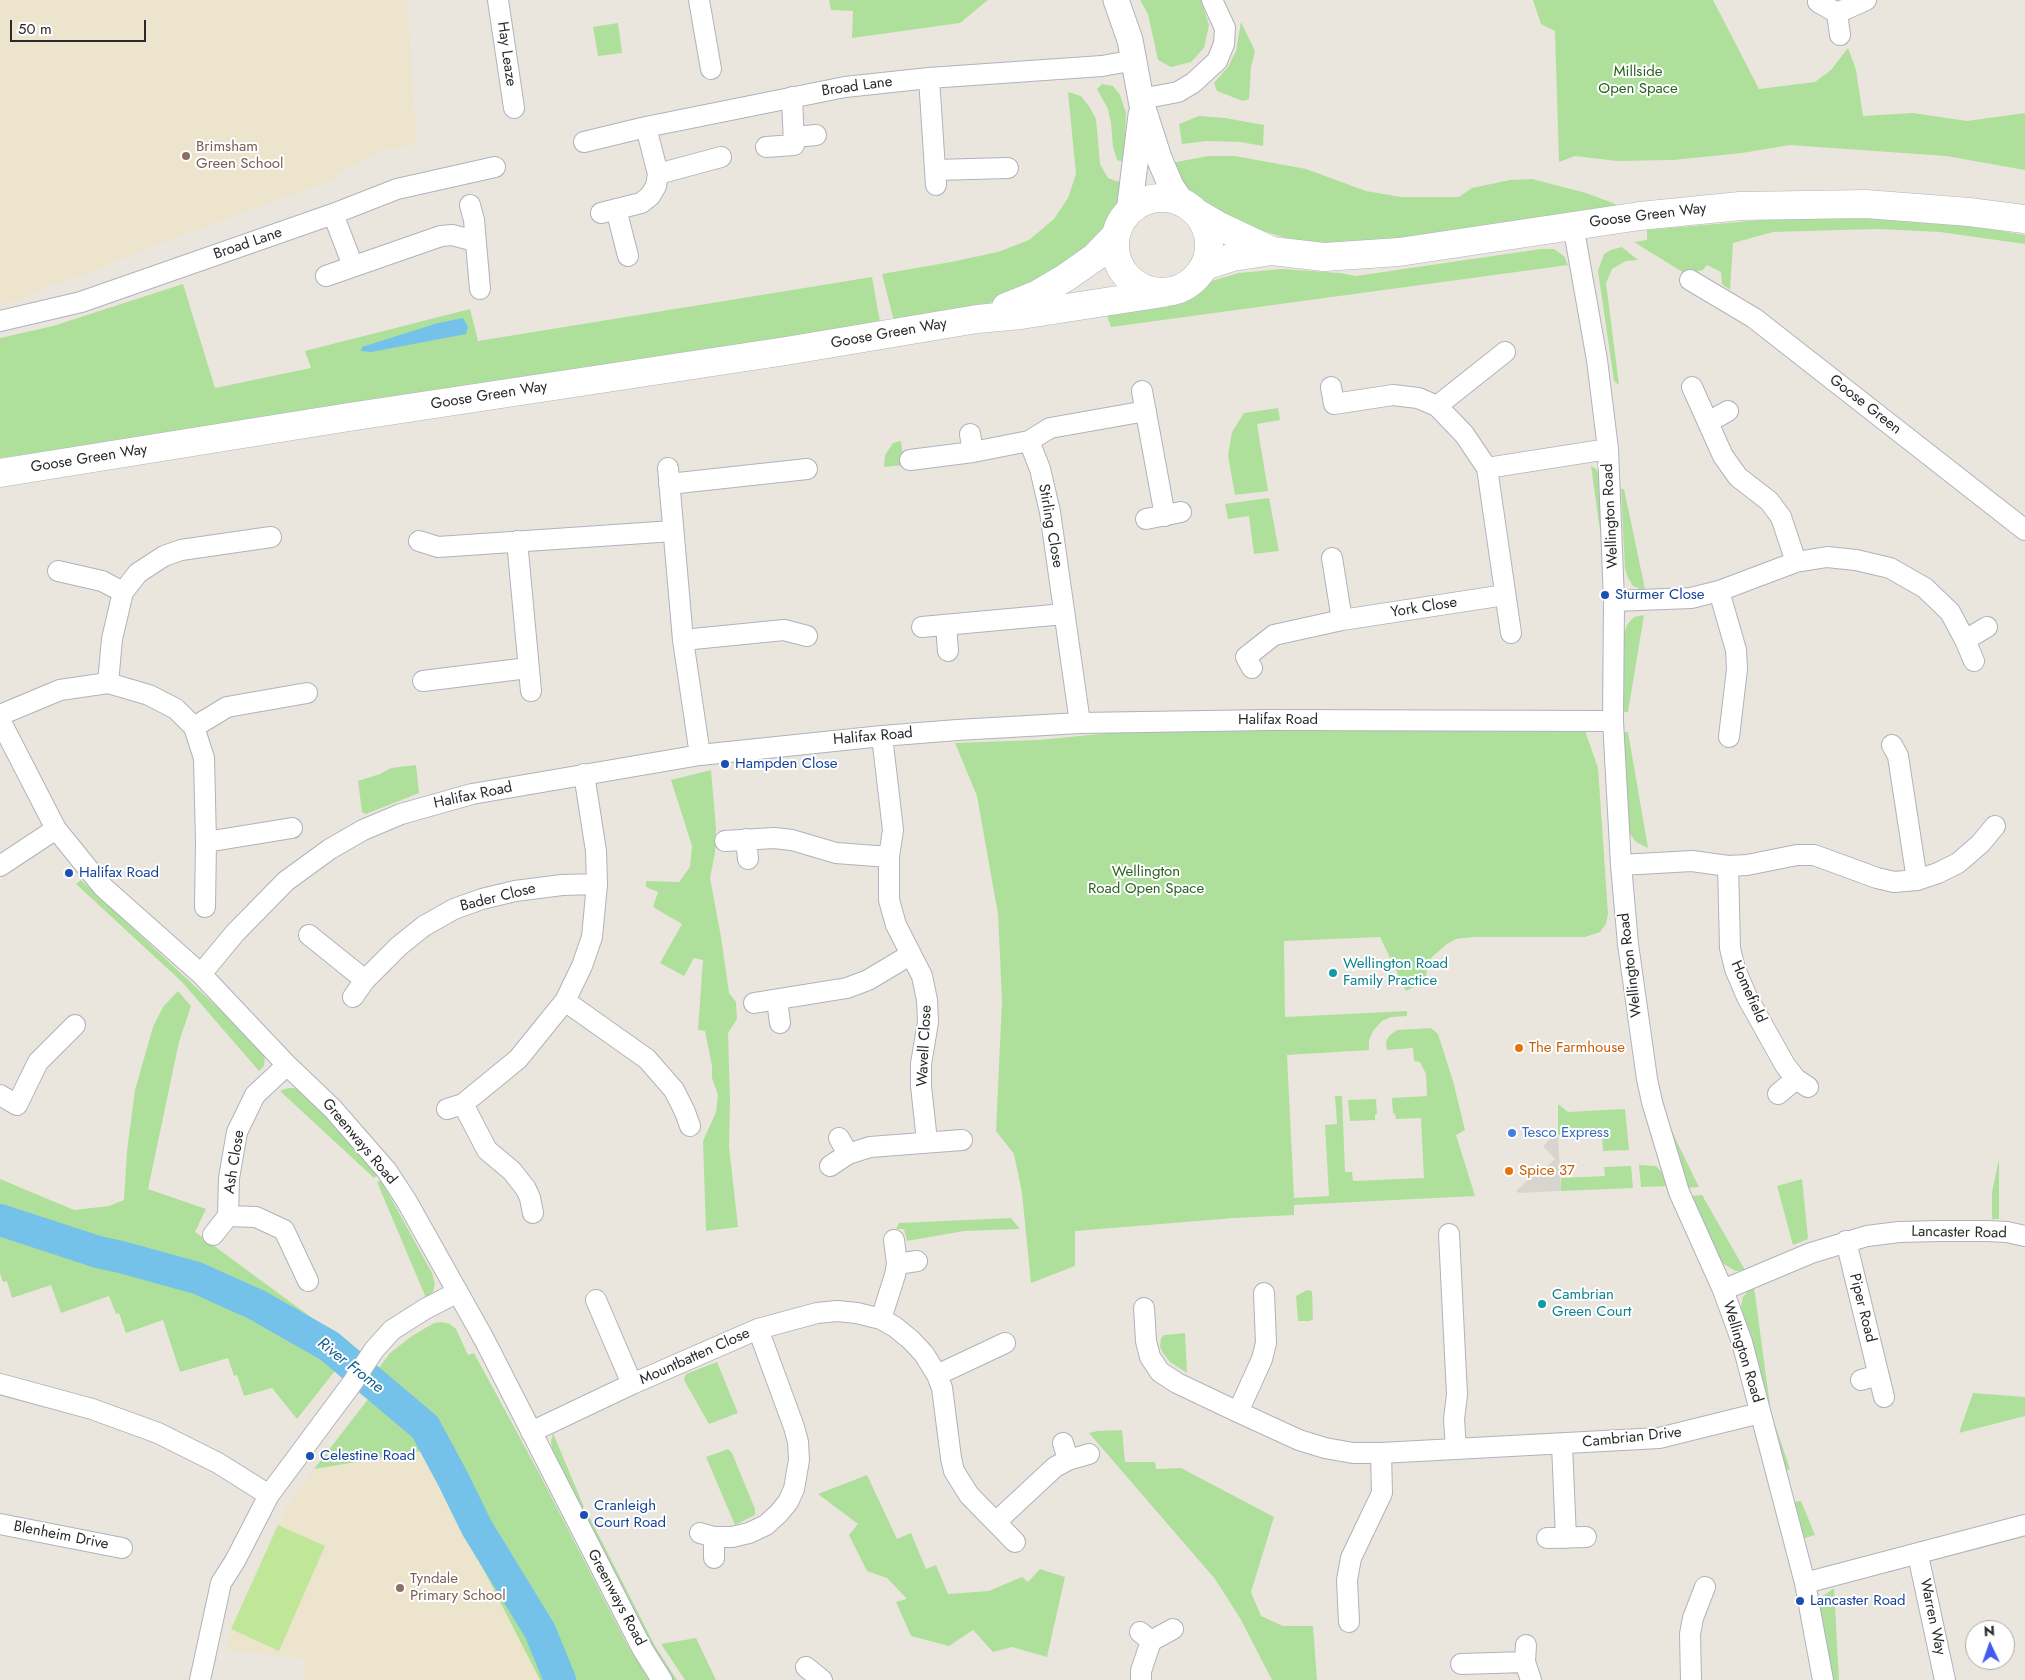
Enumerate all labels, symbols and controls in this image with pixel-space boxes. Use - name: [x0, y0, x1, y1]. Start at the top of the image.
- scale bar: [12, 10, 149, 42]
- text: 50 m: [18, 18, 52, 40]
- street label: Hay Leaze: [493, 21, 519, 87]
- park label: Millside Open Space: [1598, 63, 1678, 98]
- street label: Broad Lane: [820, 73, 894, 101]
- place label: Brimsham Green School: [196, 138, 283, 173]
- marker: Brimsham Green School: [180, 150, 192, 162]
- street label: Goose Green Way: [1588, 200, 1708, 232]
- street label: Broad Lane: [211, 224, 285, 264]
- street label: Goose Green Way: [829, 315, 949, 353]
- street label: Goose Green: [1826, 371, 1904, 439]
- street label: Goose Green Way: [429, 378, 549, 414]
- street label: Goose Green Way: [29, 441, 149, 477]
- street label: Wellington Road: [1599, 463, 1623, 569]
- street label: Stirling Close: [1034, 483, 1066, 569]
- place label: Sturmer Close: [1615, 586, 1705, 604]
- marker: Sturmer Close: [1599, 589, 1611, 601]
- street label: York Close: [1389, 594, 1459, 622]
- street label: Halifax Road: [1238, 711, 1318, 729]
- street label: Halifax Road: [832, 725, 914, 749]
- place label: Hampden Close: [735, 755, 838, 773]
- marker: Hampden Close: [719, 758, 731, 770]
- street label: Halifax Road: [432, 779, 514, 813]
- park label: Wellington Road Open Space: [1088, 863, 1204, 898]
- place label: Halifax Road: [79, 864, 159, 882]
- marker: Halifax Road: [63, 867, 75, 879]
- street label: Bader Close: [458, 880, 538, 916]
- street label: Wellington Road: [1616, 912, 1646, 1018]
- place label: Wellington Road Family Practice: [1343, 955, 1448, 990]
- street label: Homefield: [1726, 958, 1770, 1026]
- marker: Wellington Road Family Practice: [1327, 967, 1339, 979]
- street label: Wavell Close: [914, 1005, 936, 1087]
- place label: The Farmhouse: [1529, 1039, 1625, 1057]
- marker: The Farmhouse: [1513, 1042, 1525, 1054]
- street label: Greenways Road: [318, 1095, 400, 1189]
- place label: Tesco Express: [1522, 1124, 1609, 1142]
- marker: Tesco Express: [1506, 1127, 1518, 1139]
- street label: Ash Close: [221, 1129, 249, 1195]
- place label: Spice 37: [1519, 1162, 1575, 1180]
- marker: Spice 37: [1503, 1165, 1515, 1177]
- street label: Lancaster Road: [1911, 1223, 2007, 1243]
- street label: Piper Road: [1845, 1272, 1879, 1344]
- place label: Cambrian Green Court: [1552, 1286, 1631, 1321]
- marker: Cambrian Green Court: [1536, 1298, 1548, 1310]
- street label: Wellington Road: [1718, 1299, 1766, 1405]
- street label: Mountbatten Close: [637, 1325, 753, 1389]
- water label: River Frome: [313, 1334, 387, 1398]
- street label: Cambrian Drive: [1581, 1424, 1683, 1452]
- place label: Celestine Road: [320, 1447, 415, 1465]
- marker: Celestine Road: [304, 1450, 316, 1462]
- place label: Cranleigh Court Road: [594, 1497, 666, 1532]
- marker: Cranleigh Court Road: [578, 1509, 590, 1521]
- street label: Blenheim Drive: [12, 1518, 110, 1554]
- street label: Greenways Road: [583, 1547, 649, 1649]
- place label: Tyndale Primary School: [410, 1570, 506, 1605]
- street label: Warren Way: [1915, 1577, 1949, 1657]
- marker: Tyndale Primary School: [394, 1582, 406, 1594]
- place label: Lancaster Road: [1810, 1592, 1906, 1610]
- marker: Lancaster Road: [1794, 1595, 1806, 1607]
- north arrow: [1965, 1620, 2015, 1670]
- text: N: [1983, 1621, 1995, 1641]

